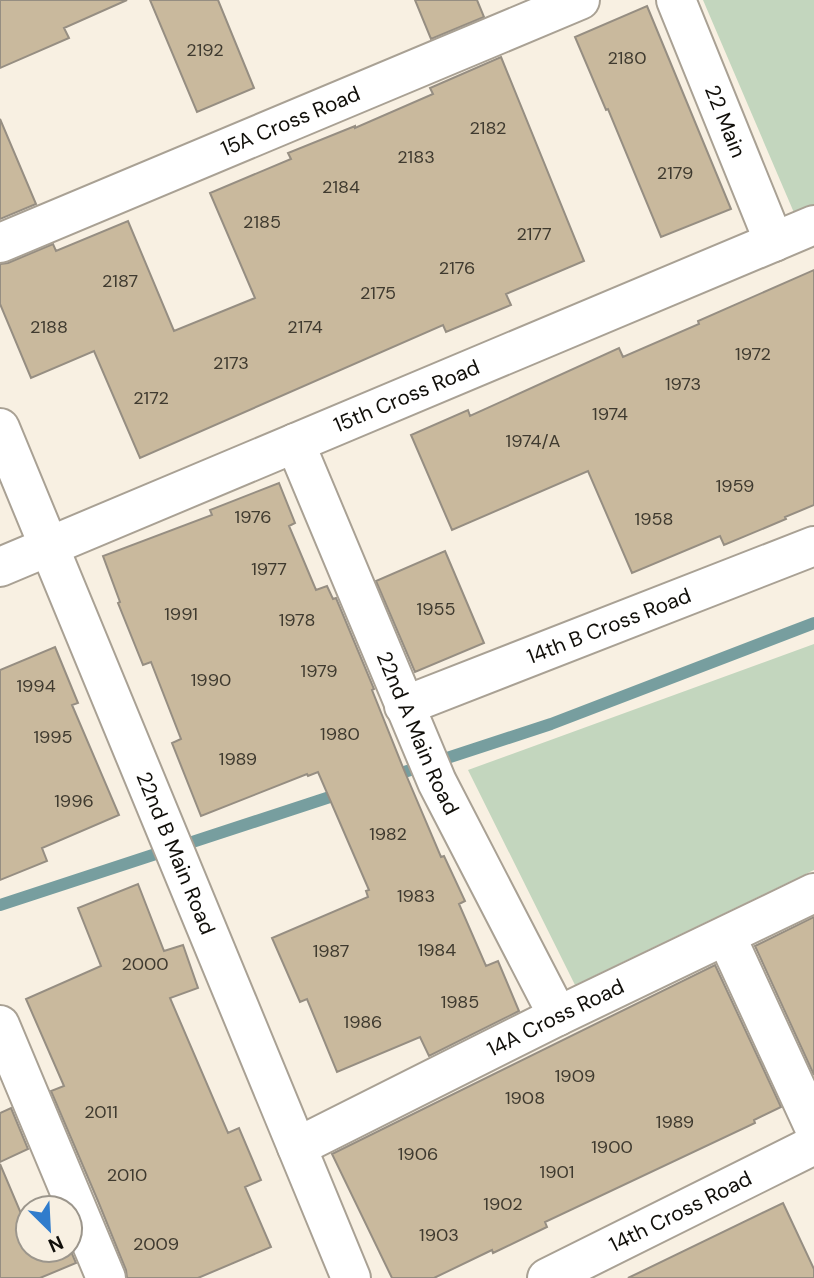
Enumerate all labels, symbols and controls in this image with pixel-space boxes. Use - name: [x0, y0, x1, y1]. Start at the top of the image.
- house number: 2192: [186, 38, 224, 62]
- house number: 2180: [607, 46, 647, 70]
- street label: 15A Cross Road: [217, 80, 364, 163]
- street label: 22 Main: [698, 81, 752, 162]
- house number: 2182: [470, 116, 507, 140]
- house number: 2183: [397, 145, 435, 169]
- house number: 2179: [657, 161, 693, 185]
- house number: 2184: [322, 175, 360, 199]
- house number: 2185: [243, 210, 281, 234]
- house number: 2177: [516, 222, 552, 246]
- house number: 2176: [439, 256, 475, 280]
- house number: 2187: [102, 269, 138, 293]
- house number: 2175: [360, 281, 396, 305]
- house number: 2188: [30, 315, 68, 339]
- house number: 2174: [287, 315, 323, 339]
- house number: 1972: [735, 342, 771, 366]
- house number: 2173: [213, 351, 249, 375]
- street label: 15th Cross Road: [329, 353, 484, 439]
- house number: 1973: [665, 372, 701, 396]
- house number: 2172: [133, 386, 169, 410]
- house number: 1974: [592, 402, 628, 426]
- house number: 1974/A: [506, 429, 561, 453]
- house number: 1959: [716, 474, 754, 498]
- house number: 1976: [235, 505, 271, 529]
- house number: 1958: [635, 507, 673, 531]
- house number: 1977: [251, 557, 287, 581]
- street label: 14th B Cross Road: [523, 581, 695, 671]
- house number: 1955: [417, 597, 455, 621]
- house number: 1991: [164, 602, 198, 626]
- house number: 1978: [279, 608, 315, 632]
- street label: 22nd A Main Road: [370, 647, 466, 820]
- house number: 1979: [301, 659, 337, 683]
- house number: 1990: [191, 668, 231, 692]
- house number: 1994: [16, 674, 56, 698]
- house number: 1980: [320, 722, 360, 746]
- house number: 1995: [33, 725, 73, 749]
- house number: 1989: [219, 747, 257, 771]
- street label: 22nd B Main Road: [129, 767, 222, 939]
- house number: 1996: [54, 789, 94, 813]
- house number: 1982: [369, 822, 407, 846]
- house number: 1983: [397, 884, 435, 908]
- house number: 1984: [418, 938, 456, 962]
- house number: 1987: [313, 939, 349, 963]
- house number: 2000: [121, 952, 169, 976]
- street label: 14A Cross Road: [482, 972, 629, 1063]
- house number: 1985: [441, 990, 479, 1014]
- house number: 1986: [344, 1010, 382, 1034]
- house number: 1909: [555, 1064, 595, 1088]
- house number: 1908: [505, 1086, 545, 1110]
- house number: 2011: [84, 1100, 118, 1124]
- house number: 1989: [656, 1110, 694, 1134]
- house number: 1900: [591, 1135, 633, 1159]
- house number: 1906: [398, 1142, 438, 1166]
- house number: 1901: [540, 1160, 574, 1184]
- house number: 2010: [107, 1163, 147, 1187]
- street label: 14th Cross Road: [604, 1164, 756, 1259]
- house number: 1902: [483, 1192, 523, 1216]
- north arrow: [14, 1194, 84, 1264]
- house number: 1903: [419, 1223, 459, 1247]
- text: N: [44, 1230, 67, 1258]
- house number: 2009: [133, 1232, 179, 1256]

